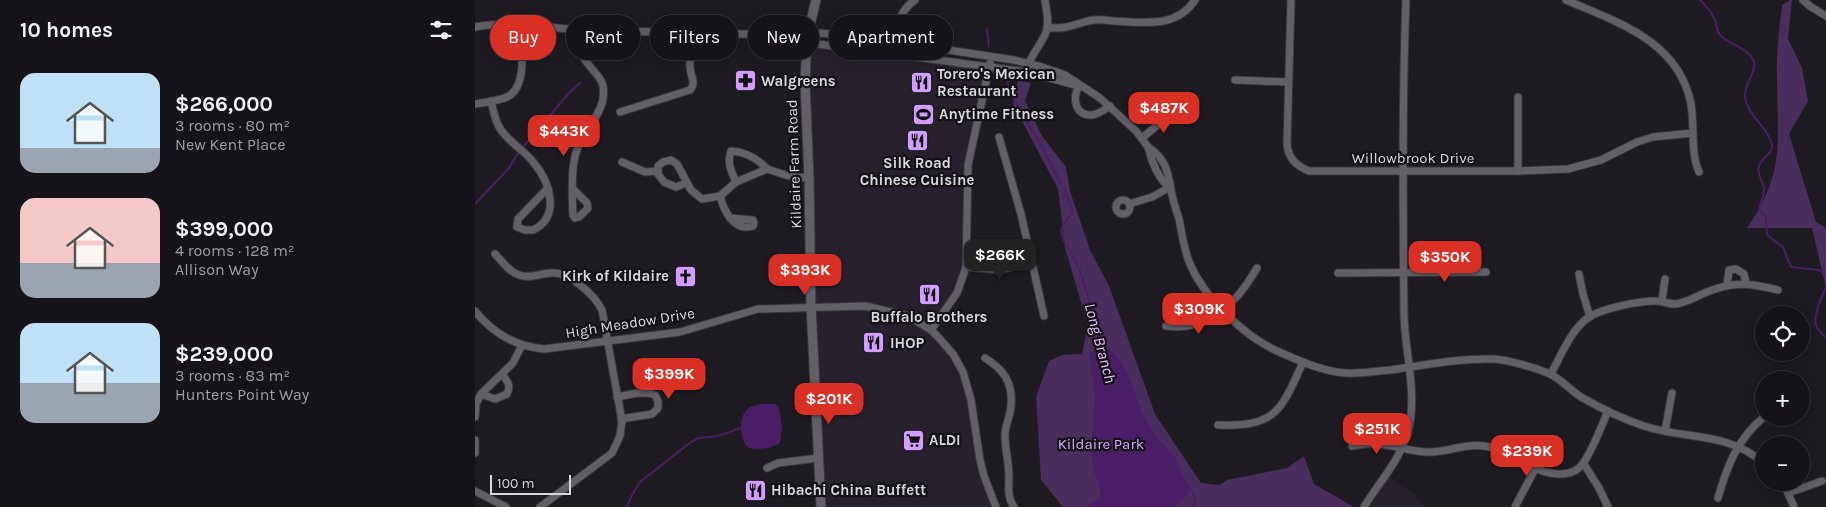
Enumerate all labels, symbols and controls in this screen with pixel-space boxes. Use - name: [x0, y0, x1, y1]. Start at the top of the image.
- chip: Buy: [490, 15, 556, 60]
- chip: Rent: [566, 15, 640, 60]
- chip: Filters: [650, 15, 738, 60]
- chip: New: [748, 15, 819, 60]
- chip: Apartment: [829, 15, 953, 60]
- icon: filters: [427, 16, 455, 44]
- text: 10 homes: [20, 18, 113, 42]
- place label: Torero's Mexican Restaurant: [937, 65, 1055, 100]
- pharmacy icon: Walgreens: [733, 69, 757, 93]
- restaurant icon: Torero's Mexican Restaurant: [909, 71, 933, 95]
- place label: Walgreens: [761, 72, 836, 90]
- text: $266,000: [175, 92, 273, 116]
- pin: $487K: [1129, 92, 1199, 134]
- icon: home: [60, 93, 120, 153]
- text: $487K: [1139, 98, 1189, 117]
- street label: Kildaire Farm Road: [783, 99, 805, 229]
- sports icon: Anytime Fitness: [911, 102, 935, 126]
- place label: Anytime Fitness: [939, 105, 1054, 123]
- pin: $443K: [529, 114, 599, 157]
- text: 3 rooms · 80 m²: [175, 116, 290, 135]
- text: $443K: [539, 121, 589, 140]
- restaurant icon: Silk Road Chinese Cuisine: [905, 128, 929, 152]
- text: New Kent Place: [175, 135, 286, 154]
- street label: Willowbrook Drive: [1351, 149, 1475, 167]
- place label: Silk Road Chinese Cuisine: [860, 154, 974, 189]
- text: $399,000: [175, 217, 273, 241]
- icon: home: [60, 218, 120, 278]
- pin: $266K: [965, 238, 1035, 281]
- pin: $350K: [1410, 240, 1480, 283]
- text: 4 rooms · 128 m²: [175, 241, 294, 260]
- text: $266K: [975, 245, 1025, 264]
- text: $350K: [1420, 247, 1470, 266]
- pin: $393K: [770, 254, 840, 296]
- text: Allison Way: [175, 260, 259, 279]
- text: $393K: [779, 260, 831, 279]
- church icon: Kirk of Kildaire: [673, 264, 697, 288]
- place label: Kirk of Kildaire: [562, 267, 669, 285]
- restaurant icon: Buffalo Brothers: [917, 282, 941, 306]
- pin: $309K: [1164, 292, 1234, 335]
- text: $309K: [1173, 299, 1225, 318]
- water label: Long Branch: [1081, 301, 1120, 385]
- street label: High Meadow Drive: [564, 304, 696, 342]
- map controls: [1755, 306, 1810, 491]
- button: locate: [1755, 306, 1810, 361]
- place label: Buffalo Brothers: [871, 308, 988, 326]
- restaurant icon: IHOP: [862, 331, 886, 355]
- place label: IHOP: [890, 334, 924, 352]
- text: $239,000: [175, 342, 273, 366]
- icon: home: [60, 343, 120, 403]
- pin: $399K: [634, 358, 704, 400]
- text: $399K: [644, 364, 694, 383]
- text: 3 rooms · 83 m²: [175, 366, 290, 385]
- button: +: [1755, 371, 1810, 426]
- pin: $201K: [794, 382, 864, 425]
- text: Hunters Point Way: [175, 385, 309, 404]
- text: $201K: [806, 389, 853, 408]
- pin: $251K: [1342, 412, 1412, 455]
- text: $251K: [1354, 419, 1400, 438]
- supermarket icon: ALDI: [901, 428, 925, 452]
- place label: ALDI: [929, 431, 961, 449]
- pin: $239K: [1492, 434, 1562, 477]
- park label: Kildaire Park: [1058, 435, 1144, 453]
- button: −: [1755, 436, 1810, 491]
- text: $239K: [1502, 441, 1552, 460]
- scale bar: [490, 472, 571, 495]
- text: 100 m: [497, 475, 535, 492]
- restaurant icon: Hibachi China Buffett: [743, 478, 767, 502]
- place label: Hibachi China Buffett: [771, 481, 926, 499]

